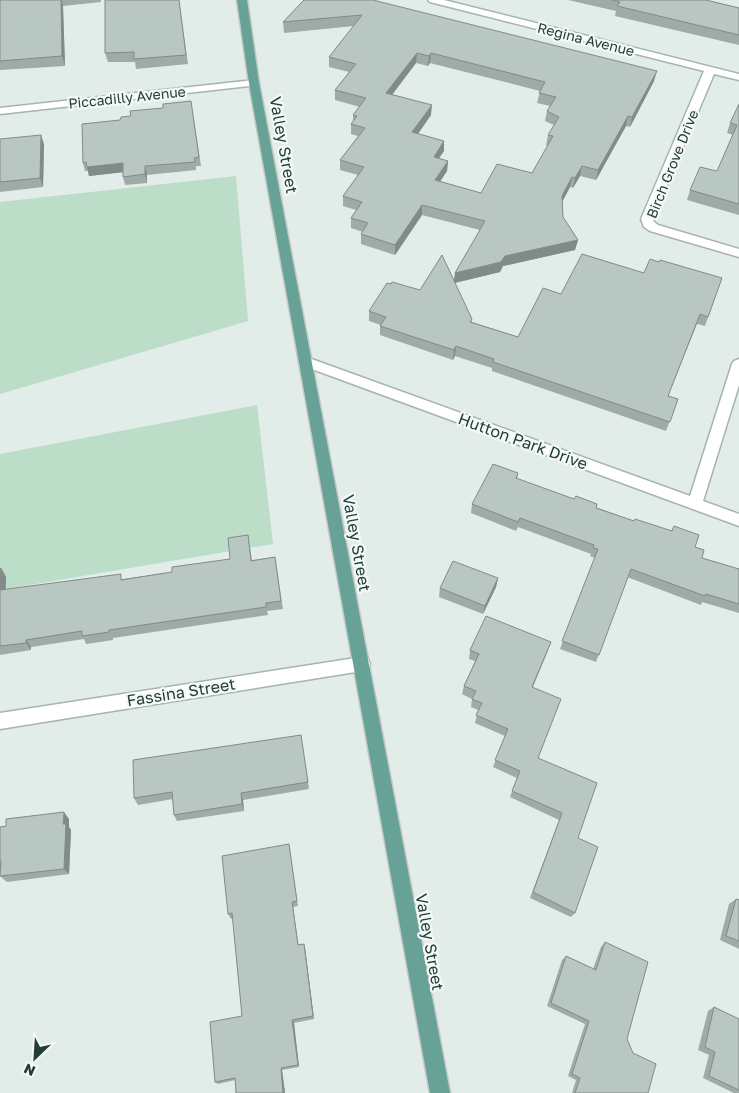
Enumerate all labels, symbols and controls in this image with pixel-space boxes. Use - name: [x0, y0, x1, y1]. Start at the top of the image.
- street label: Regina Avenue: [536, 19, 636, 59]
- street label: Piccadilly Avenue: [67, 82, 187, 112]
- street label: Valley Street: [266, 95, 302, 195]
- street label: Birch Grove Drive: [643, 107, 701, 221]
- street label: Hutton Park Drive: [456, 408, 590, 474]
- street label: Valley Street: [339, 493, 375, 593]
- street label: Fassina Street: [125, 674, 237, 710]
- street label: Valley Street: [412, 892, 448, 992]
- north arrow: [10, 1033, 60, 1083]
- text: N: [21, 1060, 38, 1080]

